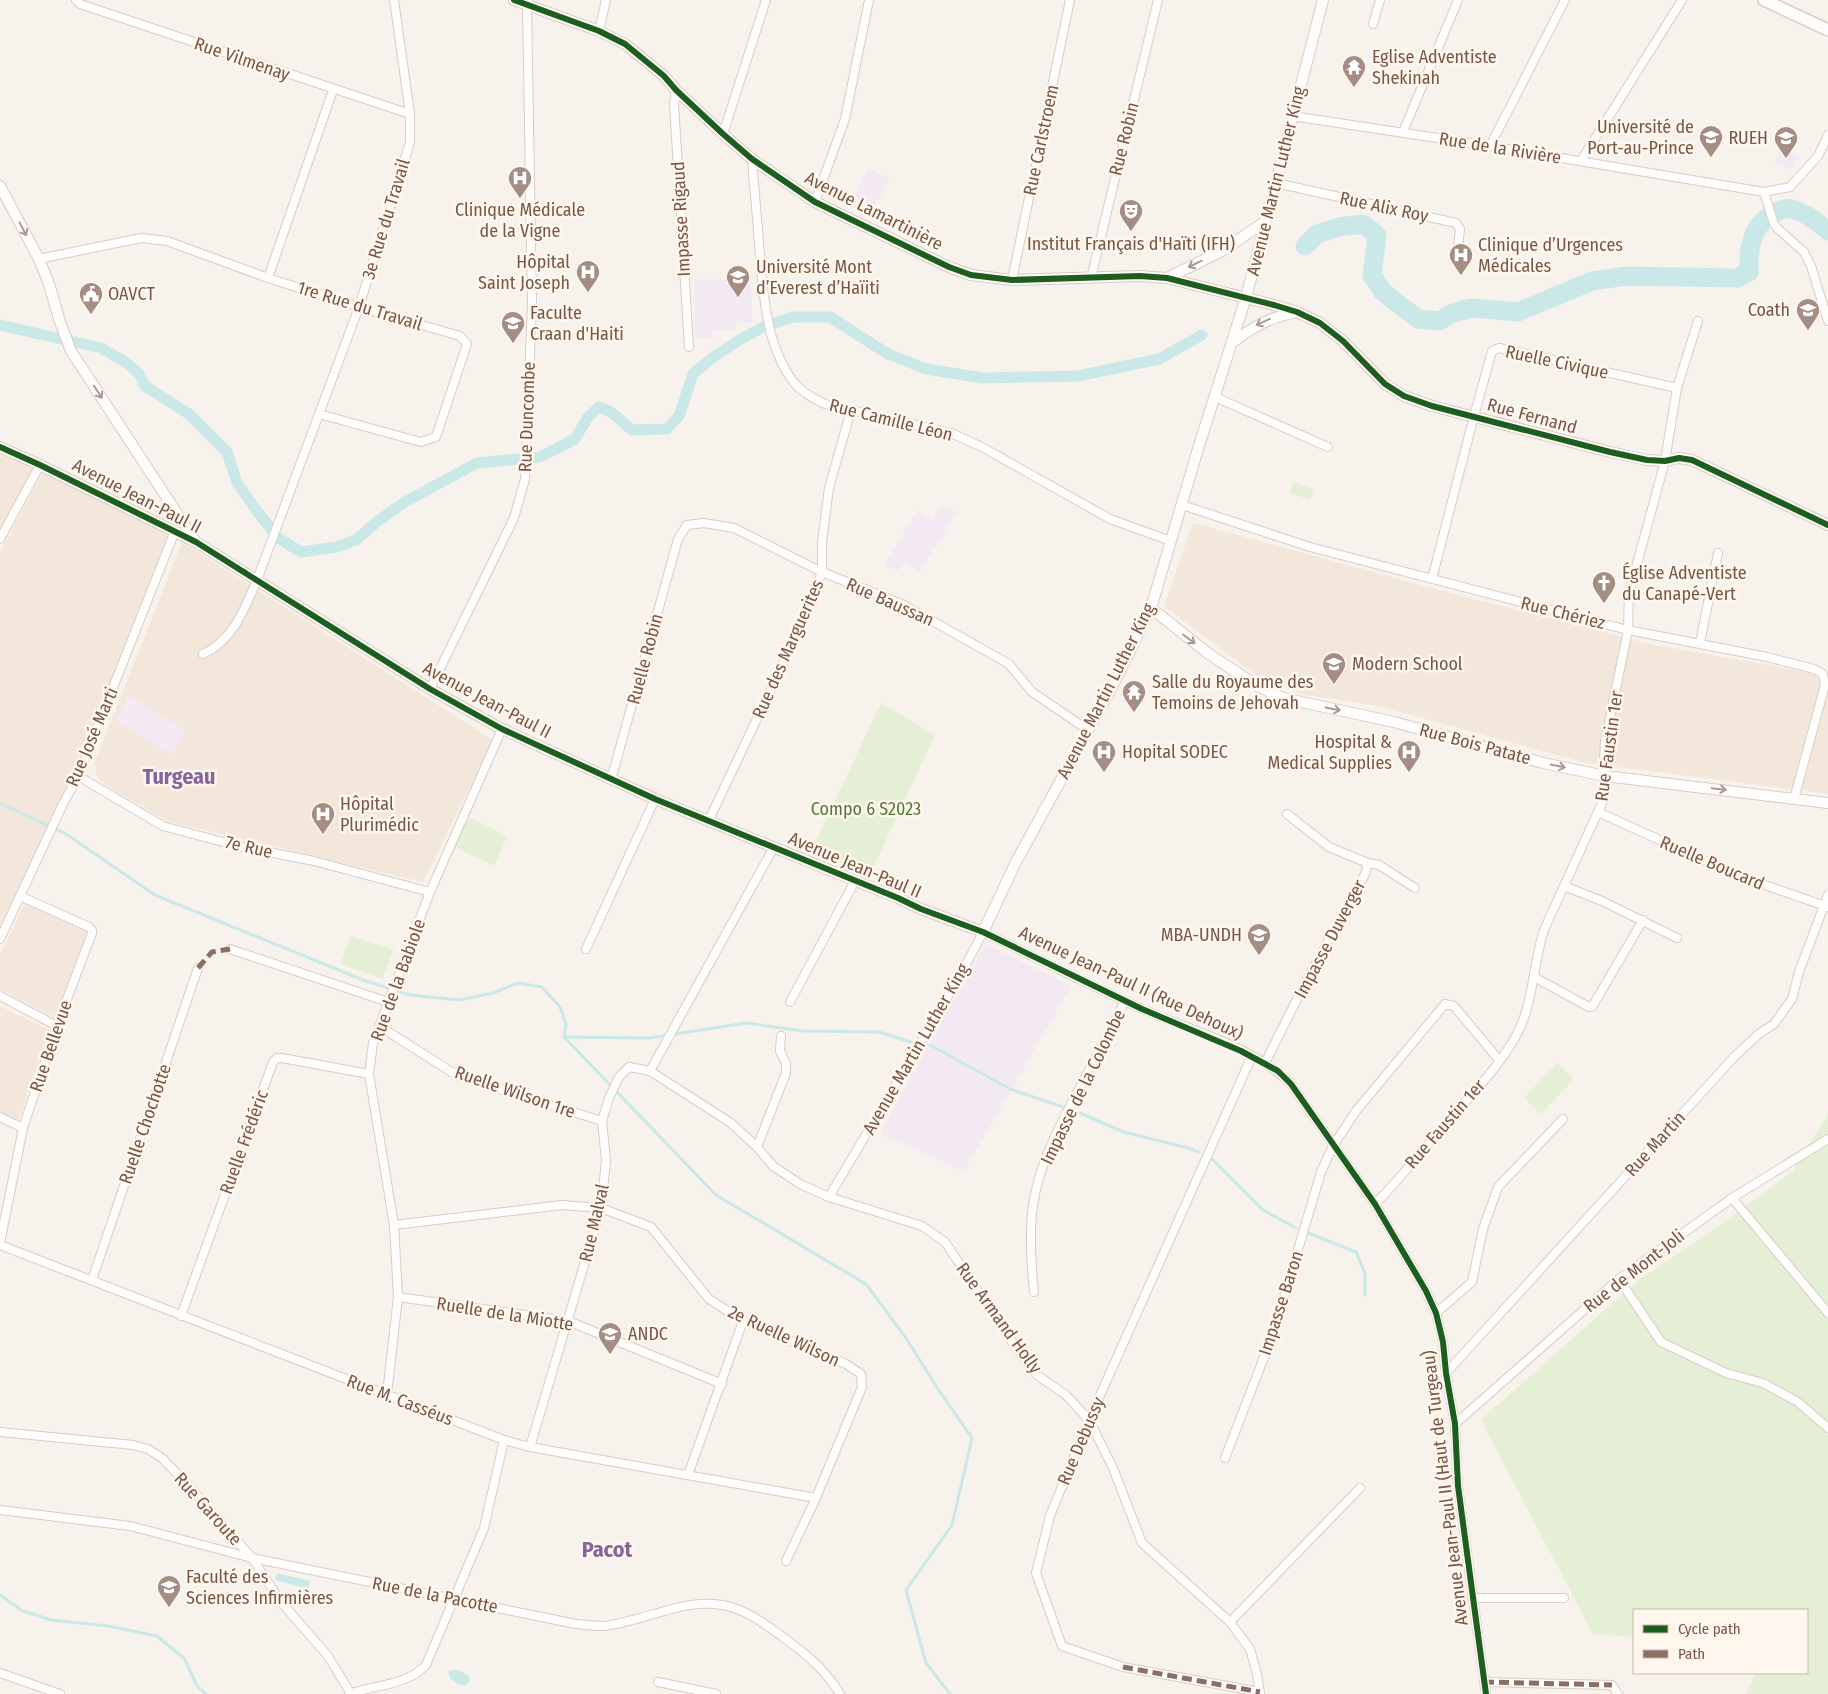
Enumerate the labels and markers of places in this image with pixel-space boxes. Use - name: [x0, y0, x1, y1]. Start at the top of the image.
- place label: Eglise Adventiste Shekinah: [1372, 46, 1497, 89]
- temple icon: Eglise Adventiste Shekinah: [1341, 54, 1367, 88]
- place label: Université de Port-au-Prince: [1587, 116, 1694, 159]
- school or university icon: Université de Port-au-Prince: [1698, 124, 1724, 158]
- school or university icon: RUEH: [1773, 125, 1799, 159]
- place label: RUEH: [1728, 127, 1768, 149]
- hospital icon: Clinique Médicale de la Vigne: [507, 165, 533, 199]
- theatre icon: Institut Français d'Haïti (IFH): [1118, 198, 1144, 232]
- place label: Clinique Médicale de la Vigne: [455, 199, 585, 242]
- place label: Institut Français d'Haïti (IFH): [1027, 233, 1235, 255]
- place label: Clinique d’Urgences Médicales: [1478, 234, 1623, 277]
- hospital icon: Clinique d’Urgences Médicales: [1448, 242, 1474, 276]
- place label: Hôpital Saint Joseph: [478, 251, 570, 294]
- place label: Université Mont d’Everest d’Haïiti: [756, 256, 880, 299]
- hospital icon: Hôpital Saint Joseph: [575, 259, 601, 293]
- school or university icon: Université Mont d’Everest d’Haïiti: [725, 264, 751, 298]
- public building icon: OAVCT: [78, 281, 104, 315]
- place label: OAVCT: [108, 283, 155, 305]
- school or university icon: Coath: [1795, 297, 1821, 331]
- place label: Coath: [1748, 299, 1790, 321]
- place label: Faculte Craan d'Haiti: [530, 302, 624, 345]
- school or university icon: Faculte Craan d'Haiti: [500, 310, 526, 344]
- place label: Église Adventiste du Canapé-Vert: [1622, 561, 1747, 605]
- church icon: Église Adventiste du Canapé-Vert: [1591, 570, 1617, 604]
- school or university icon: Modern School: [1321, 651, 1347, 685]
- place label: Modern School: [1352, 653, 1463, 675]
- place label: Salle du Royaume des Temoins de Jehovah: [1152, 671, 1314, 714]
- temple icon: Salle du Royaume des Temoins de Jehovah: [1121, 679, 1147, 713]
- place label: Hospital & Medical Supplies: [1268, 731, 1392, 774]
- hospital icon: Hopital SODEC: [1091, 739, 1117, 773]
- hospital icon: Hospital & Medical Supplies: [1396, 739, 1422, 773]
- place label: Hopital SODEC: [1122, 741, 1228, 763]
- place label: Hôpital Plurimédic: [340, 793, 419, 836]
- hospital icon: Hôpital Plurimédic: [310, 801, 336, 835]
- school or university icon: MBA-UNDH: [1246, 922, 1272, 956]
- place label: MBA-UNDH: [1161, 924, 1242, 946]
- school or university icon: ANDC: [597, 1321, 623, 1355]
- place label: ANDC: [628, 1323, 668, 1345]
- place label: Faculté des Sciences Infirmières: [186, 1566, 334, 1609]
- school or university icon: Faculté des Sciences Infirmières: [156, 1574, 182, 1608]

